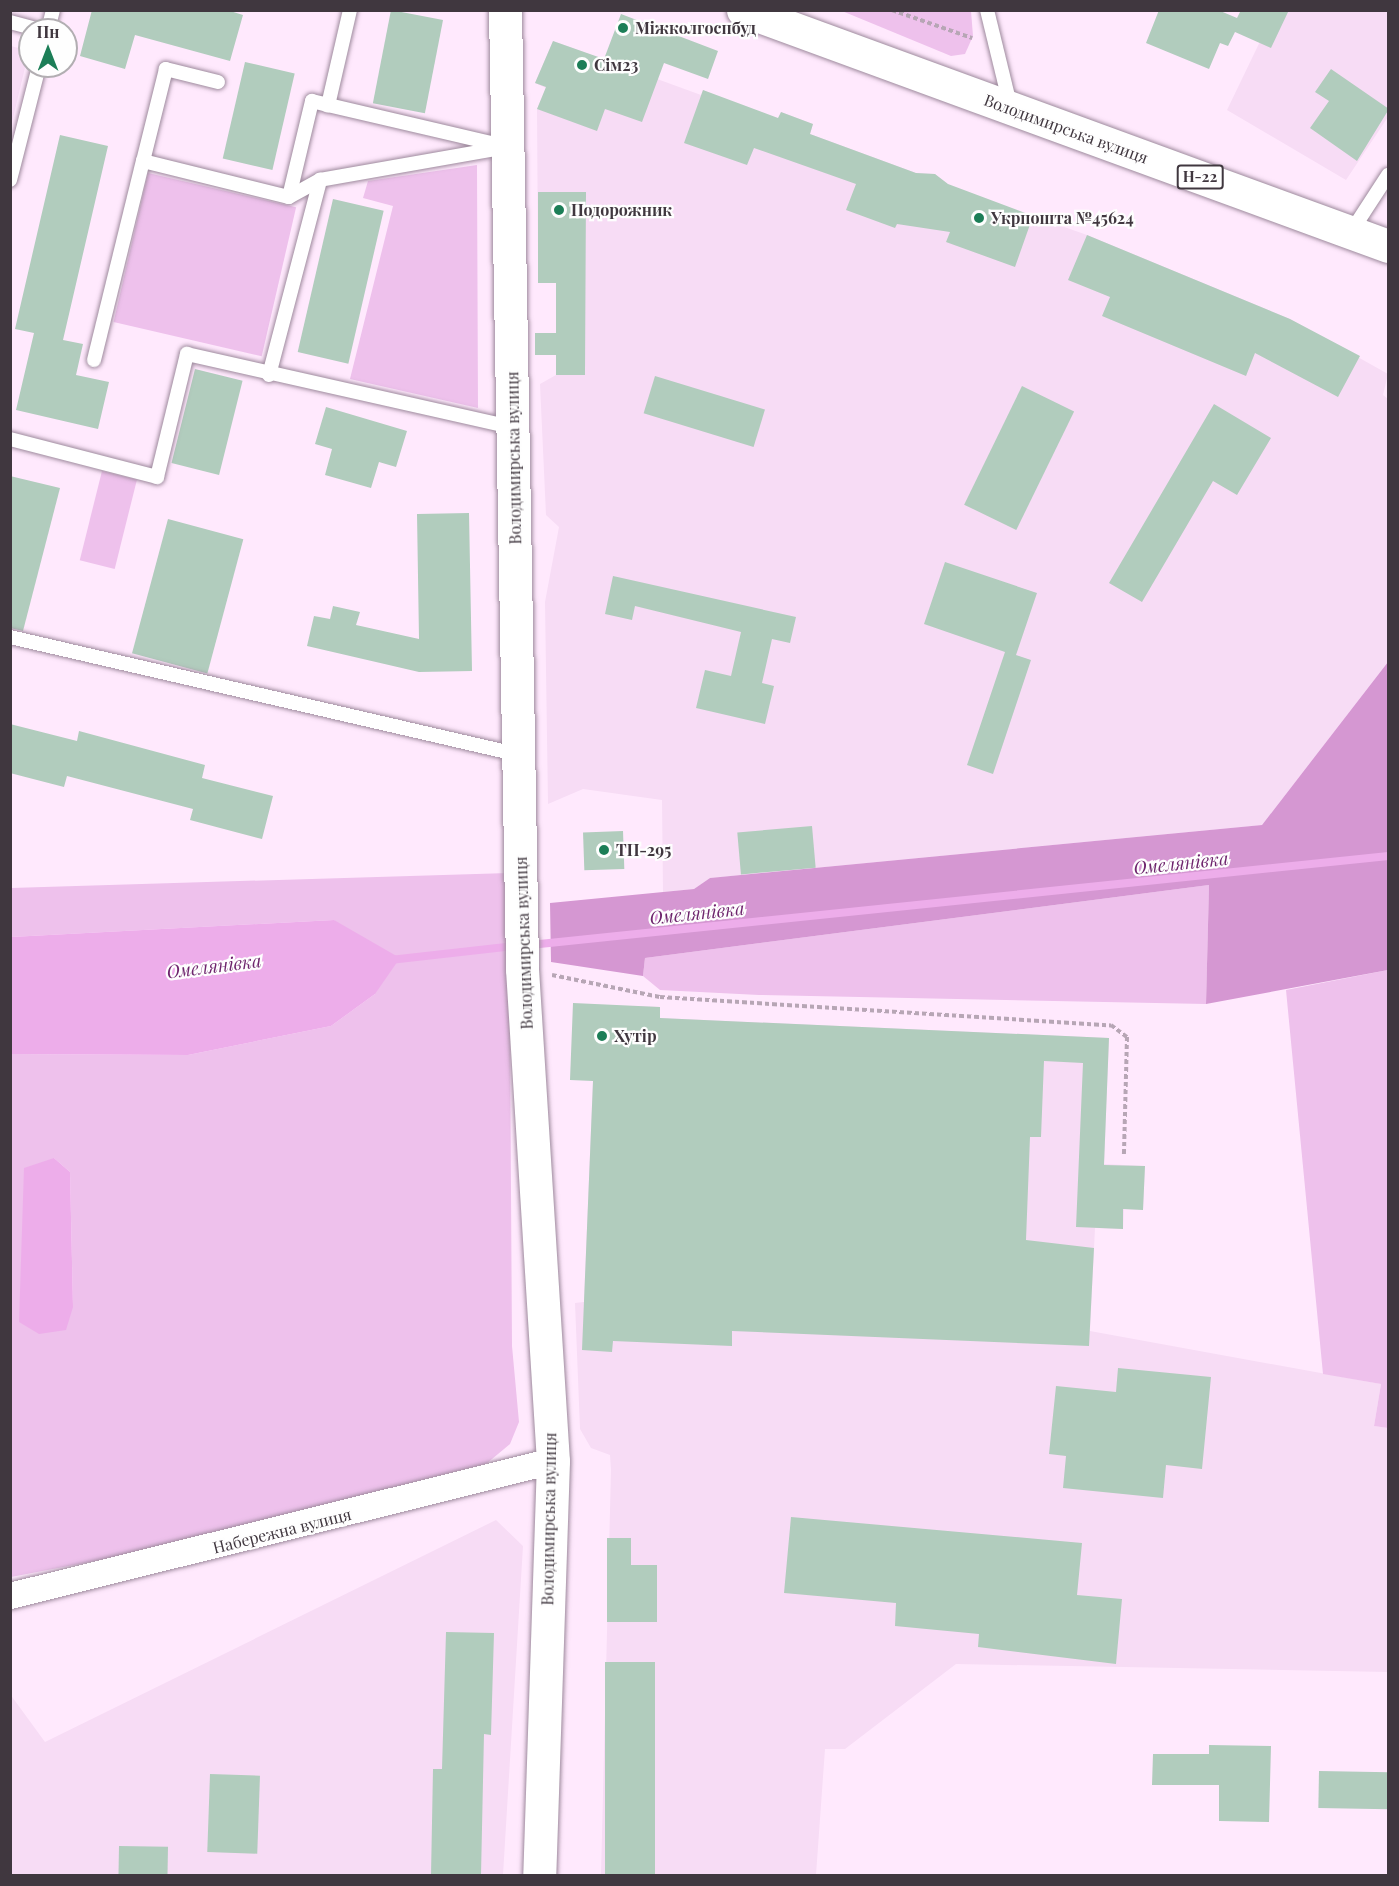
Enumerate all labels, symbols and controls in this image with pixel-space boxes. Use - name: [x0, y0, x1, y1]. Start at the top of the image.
- north arrow: [18, 18, 78, 78]
- place label: Міжколгоспбуд: [635, 18, 756, 38]
- text: Пн: [37, 21, 60, 42]
- marker: Міжколгоспбуд: [616, 21, 630, 35]
- place label: Сім23: [594, 55, 638, 75]
- marker: Сім23: [575, 58, 589, 72]
- street label: Володимирська вулиця: [981, 90, 1151, 168]
- road number: Н-22: [1176, 165, 1224, 189]
- place label: Подорожник: [571, 200, 672, 220]
- marker: Подорожник: [552, 203, 566, 217]
- place label: Укрпошта №45624: [991, 208, 1134, 228]
- marker: Укрпошта №45624: [972, 211, 986, 225]
- street label: Володимирська вулиця: [503, 371, 525, 545]
- place label: ТП-295: [616, 840, 671, 860]
- marker: ТП-295: [597, 843, 611, 857]
- water label: Омелянівка: [1132, 847, 1230, 879]
- street label: Володимирська вулиця: [511, 856, 537, 1030]
- water label: Омелянівка: [648, 897, 746, 929]
- water label: Омелянівка: [165, 949, 263, 983]
- place label: Хутір: [614, 1026, 656, 1046]
- marker: Хутір: [595, 1029, 609, 1043]
- street label: Володимирська вулиця: [538, 1432, 560, 1606]
- street label: Набережна вулиця: [211, 1505, 353, 1557]

